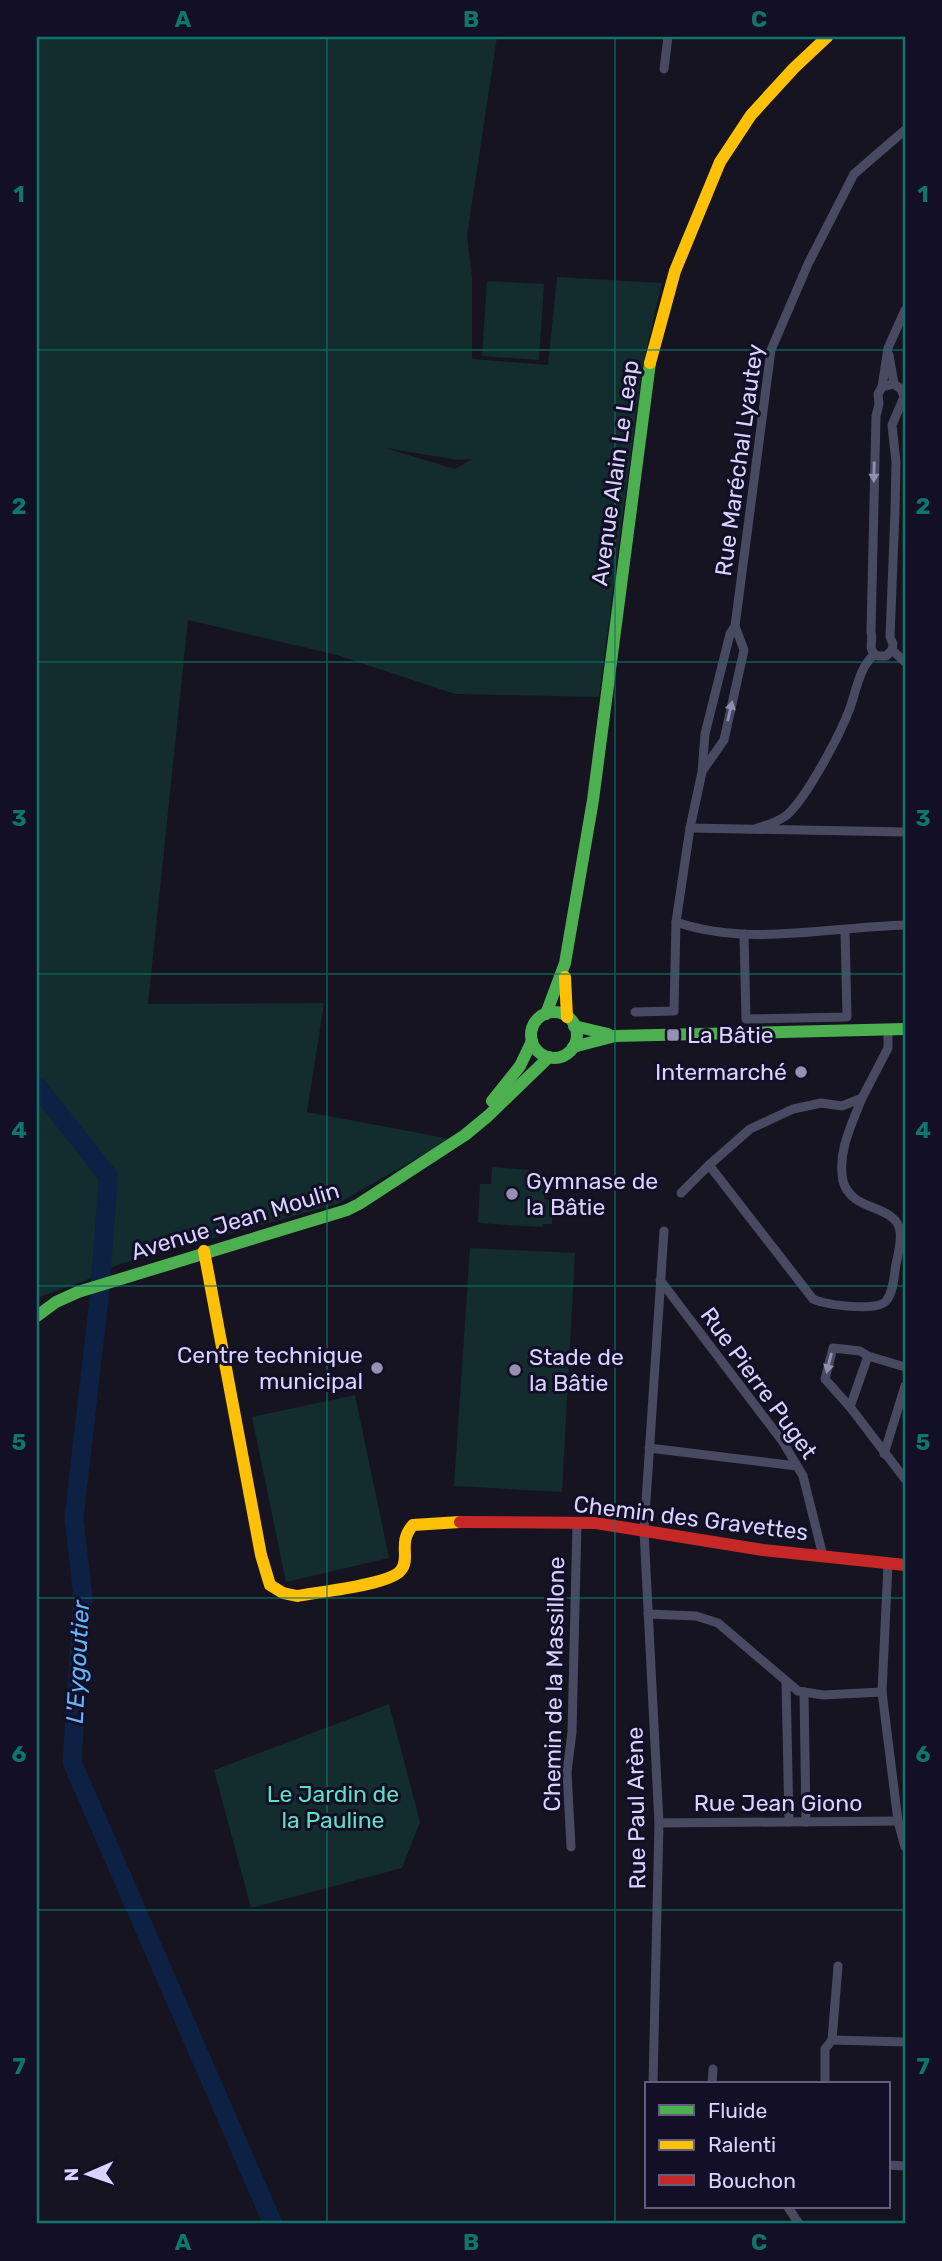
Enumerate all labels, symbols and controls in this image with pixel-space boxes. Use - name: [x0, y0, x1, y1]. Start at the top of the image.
- text: A: [175, 5, 192, 33]
- text: B: [463, 5, 479, 33]
- text: C: [751, 5, 767, 33]
- text: 1: [13, 180, 25, 208]
- text: 1: [917, 180, 929, 208]
- street label: Rue Maréchal Lyautey: [709, 342, 769, 578]
- street label: Avenue Alain Le Leap: [585, 358, 645, 588]
- one-way arrow: [869, 461, 880, 483]
- text: 2: [12, 492, 26, 520]
- text: 2: [916, 492, 930, 520]
- one-way arrow: [725, 700, 736, 722]
- text: 3: [11, 804, 27, 832]
- text: 3: [915, 804, 931, 832]
- place label: La Bâtie: [687, 1021, 774, 1049]
- marker: La Bâtie: [665, 1027, 681, 1043]
- place label: Intermarché: [655, 1058, 787, 1086]
- marker: Intermarché: [793, 1064, 809, 1080]
- text: 4: [11, 1116, 27, 1144]
- text: 4: [915, 1116, 931, 1144]
- place label: Gymnase de la Bâtie: [526, 1167, 658, 1221]
- street label: Avenue Jean Moulin: [127, 1176, 343, 1266]
- marker: Gymnase de la Bâtie: [504, 1186, 520, 1202]
- street label: Rue Pierre Puget: [695, 1302, 823, 1464]
- place label: Centre technique municipal: [177, 1341, 363, 1395]
- place label: Stade de la Bâtie: [529, 1343, 624, 1397]
- one-way arrow: [823, 1352, 834, 1374]
- marker: Centre technique municipal: [369, 1360, 385, 1376]
- marker: Stade de la Bâtie: [507, 1362, 523, 1378]
- text: 5: [12, 1428, 27, 1456]
- text: 5: [916, 1428, 931, 1456]
- street label: Chemin des Gravettes: [572, 1490, 810, 1546]
- street label: Chemin de la Massillone: [538, 1556, 570, 1812]
- water label: L'Eygoutier: [61, 1599, 95, 1724]
- street label: Rue Paul Arène: [621, 1726, 651, 1890]
- text: 6: [12, 1740, 27, 1768]
- text: 6: [916, 1740, 931, 1768]
- park label: Le Jardin de la Pauline: [267, 1780, 399, 1834]
- street label: Rue Jean Giono: [694, 1789, 862, 1817]
- text: 7: [12, 2052, 26, 2080]
- text: 7: [916, 2052, 930, 2080]
- legend: [645, 2082, 890, 2208]
- text: Fluide: [708, 2098, 767, 2123]
- text: Ralenti: [708, 2132, 776, 2157]
- north arrow: [52, 2138, 122, 2208]
- text: N: [60, 2167, 83, 2182]
- text: Bouchon: [708, 2168, 796, 2193]
- text: A: [175, 2228, 192, 2256]
- text: B: [463, 2228, 479, 2256]
- text: C: [751, 2228, 767, 2256]

